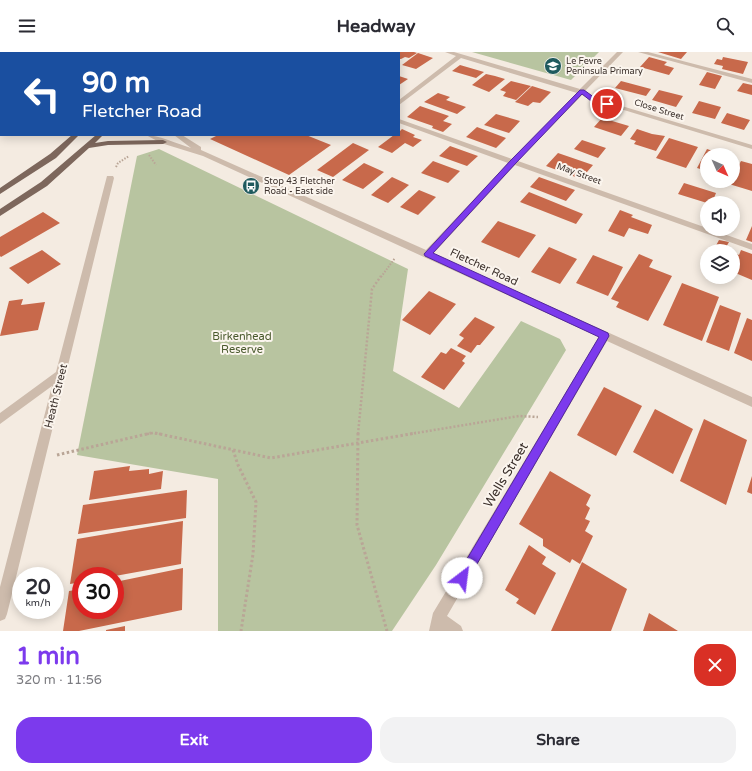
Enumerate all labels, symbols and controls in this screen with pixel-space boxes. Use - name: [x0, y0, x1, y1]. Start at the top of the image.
- icon: menu: [16, 15, 38, 37]
- text: Headway: [337, 15, 415, 37]
- icon: search: [714, 15, 736, 37]
- school or university icon: Le Fevre Peninsula Primary: [543, 56, 563, 76]
- place label: Le Fevre Peninsula Primary: [566, 56, 643, 77]
- text: 90 m: [82, 66, 150, 100]
- icon: left: [16, 68, 68, 120]
- pin: [590, 87, 624, 121]
- icon: arrive: [596, 93, 618, 115]
- street label: Close Street: [633, 97, 686, 123]
- text: Fletcher Road: [82, 100, 202, 122]
- north arrow: [700, 148, 740, 188]
- map controls: [700, 148, 740, 284]
- street label: May Street: [555, 161, 603, 187]
- bus stop icon: Stop 43 Fletcher Road - East side: [241, 176, 261, 196]
- place label: Stop 43 Fletcher Road - East side: [264, 176, 335, 197]
- button: sound: [700, 196, 740, 236]
- button: layers: [700, 244, 740, 284]
- street label: Fletcher Road: [448, 246, 520, 288]
- park label: Birkenhead Reserve: [212, 330, 272, 356]
- street label: Heath Street: [42, 363, 70, 429]
- street label: Wells Street: [480, 439, 532, 510]
- position arrow: [441, 557, 483, 599]
- speed limit sign: 30: [72, 567, 124, 619]
- text: 20: [25, 576, 51, 600]
- text: km/h: [25, 597, 51, 609]
- text: 1 min: [16, 642, 80, 671]
- button: close: [694, 644, 736, 686]
- text: 320 m · 11:56: [16, 672, 102, 688]
- button: Exit: [16, 717, 372, 763]
- button: Share: [380, 717, 736, 763]

